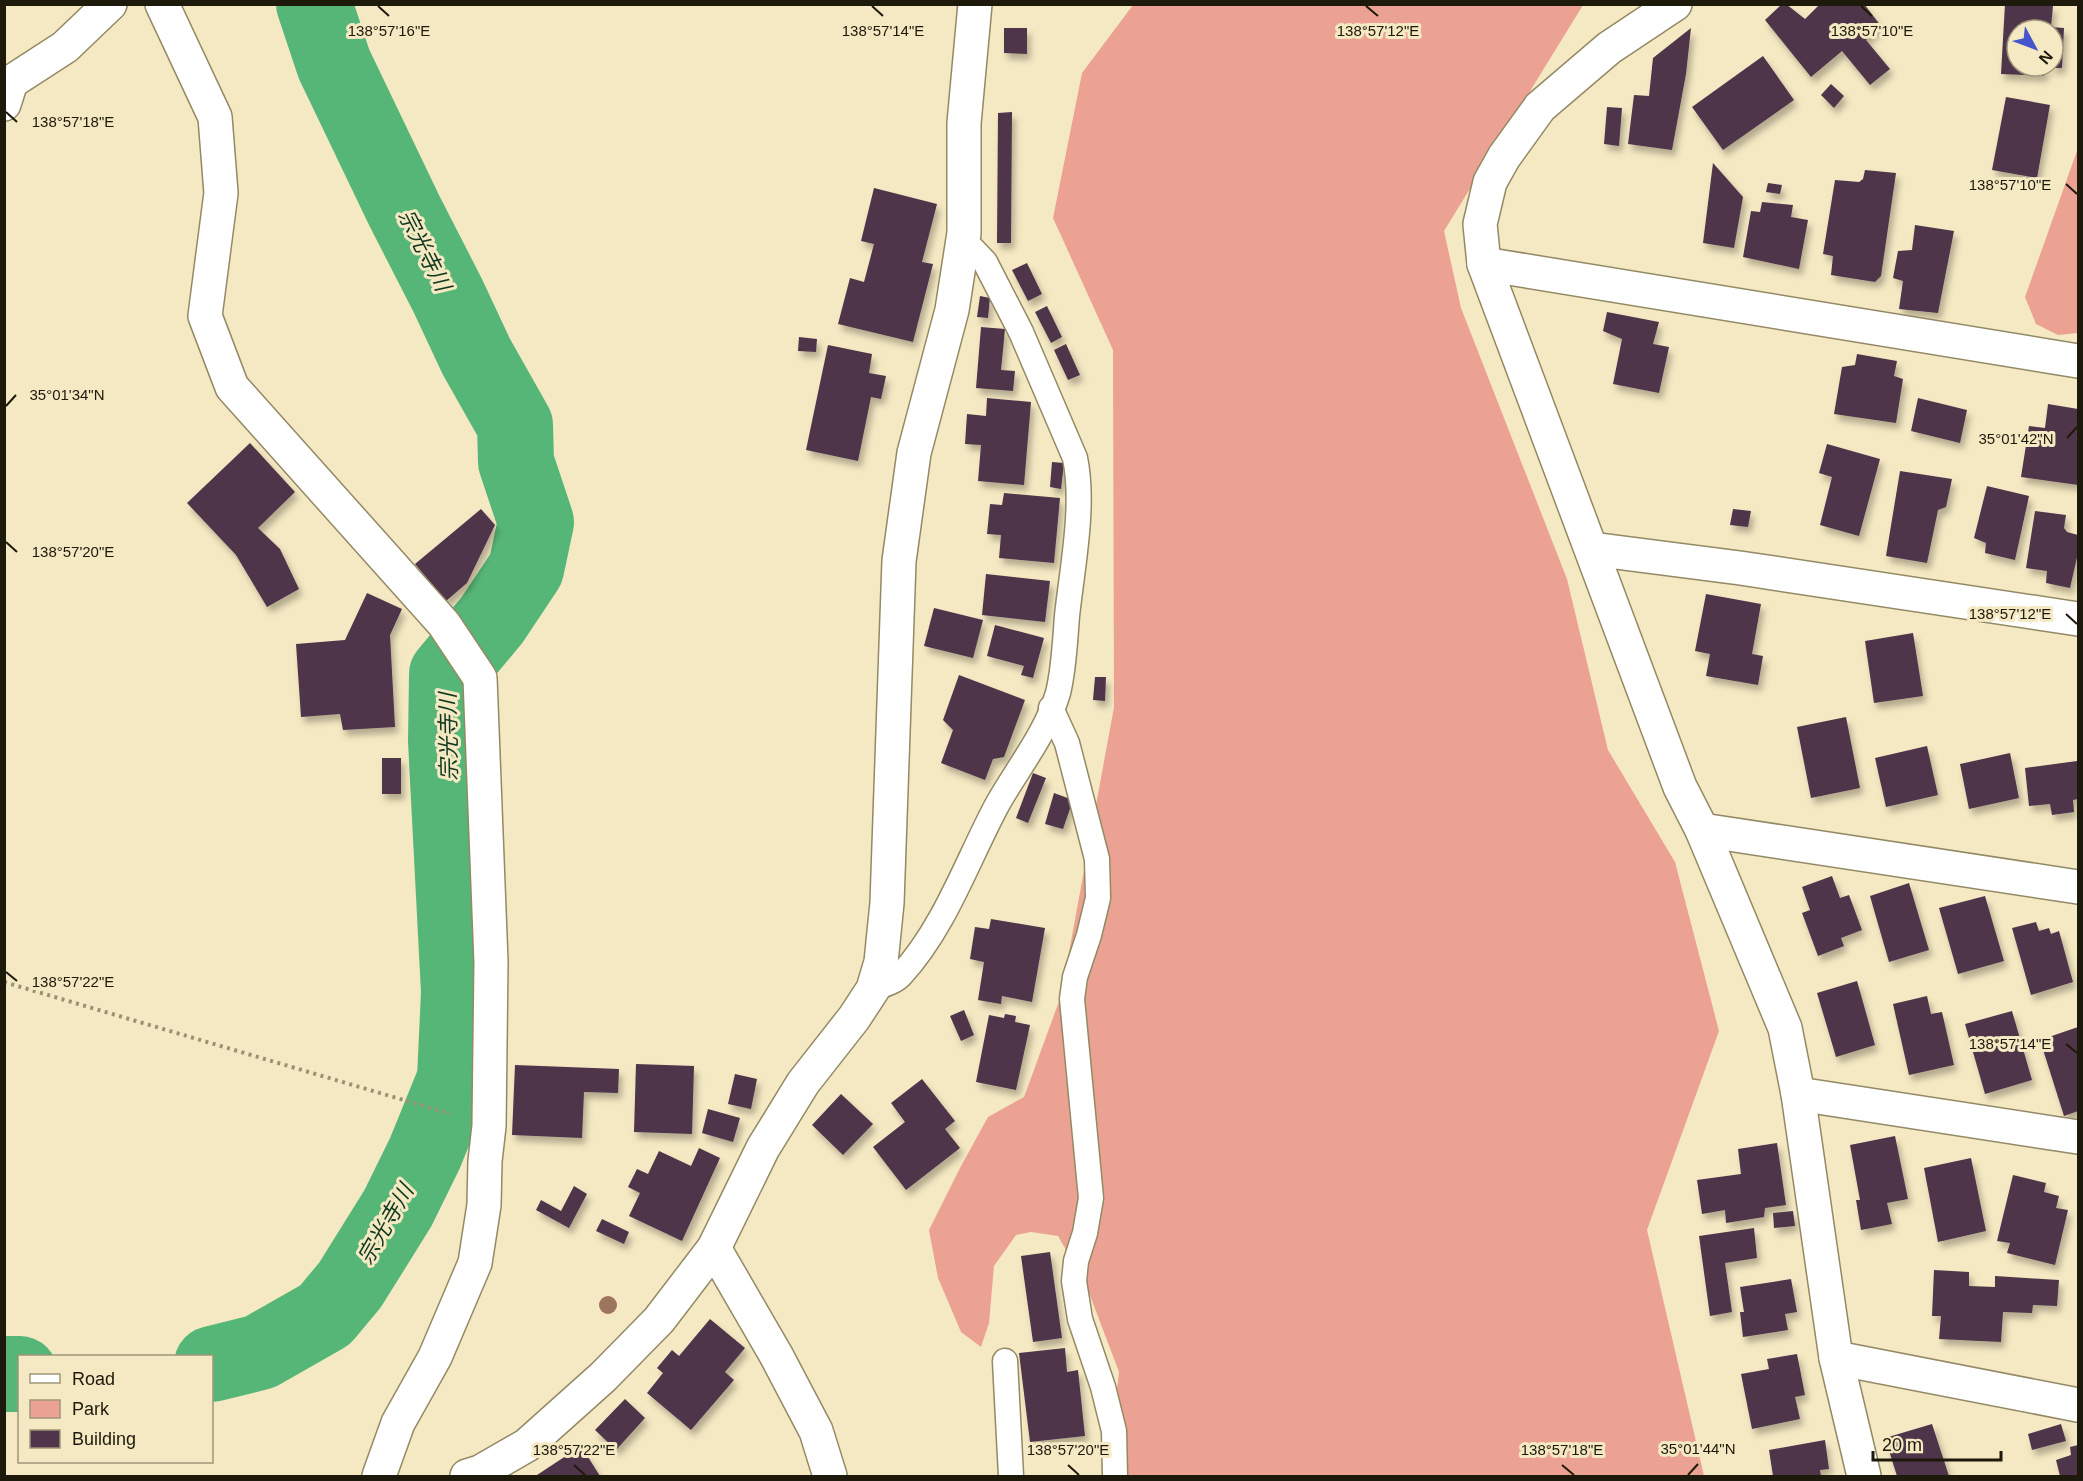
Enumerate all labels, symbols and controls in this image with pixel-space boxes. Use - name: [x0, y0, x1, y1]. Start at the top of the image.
- north arrow: [2005, 18, 2065, 78]
- text: 138°57'16"E: [348, 22, 430, 39]
- text: 138°57'14"E: [842, 22, 924, 39]
- text: 138°57'12"E: [1337, 22, 1419, 39]
- text: 138°57'10"E: [1831, 22, 1913, 39]
- text: N: [2036, 48, 2056, 67]
- text: 138°57'18"E: [32, 113, 114, 130]
- text: 138°57'10"E: [1969, 176, 2051, 193]
- water label: 宗光寺川: [393, 205, 457, 297]
- text: 35°01'34"N: [29, 386, 105, 403]
- text: 35°01'42"N: [1978, 430, 2054, 447]
- text: 138°57'20"E: [32, 543, 114, 560]
- text: 138°57'12"E: [1969, 605, 2051, 622]
- water label: 宗光寺川: [435, 691, 462, 781]
- text: 138°57'22"E: [32, 973, 114, 990]
- text: 138°57'14"E: [1969, 1035, 2051, 1052]
- water label: 宗光寺川: [353, 1178, 419, 1269]
- legend: [18, 1355, 213, 1463]
- text: Road: [72, 1369, 115, 1389]
- text: Park: [72, 1399, 110, 1419]
- scale bar: [1873, 1424, 2000, 1462]
- text: Building: [72, 1429, 136, 1449]
- text: 20 m: [1882, 1435, 1922, 1455]
- text: 35°01'44"N: [1660, 1440, 1736, 1457]
- text: 138°57'22"E: [533, 1441, 615, 1458]
- text: 138°57'20"E: [1027, 1441, 1109, 1458]
- text: 138°57'18"E: [1521, 1441, 1603, 1458]

